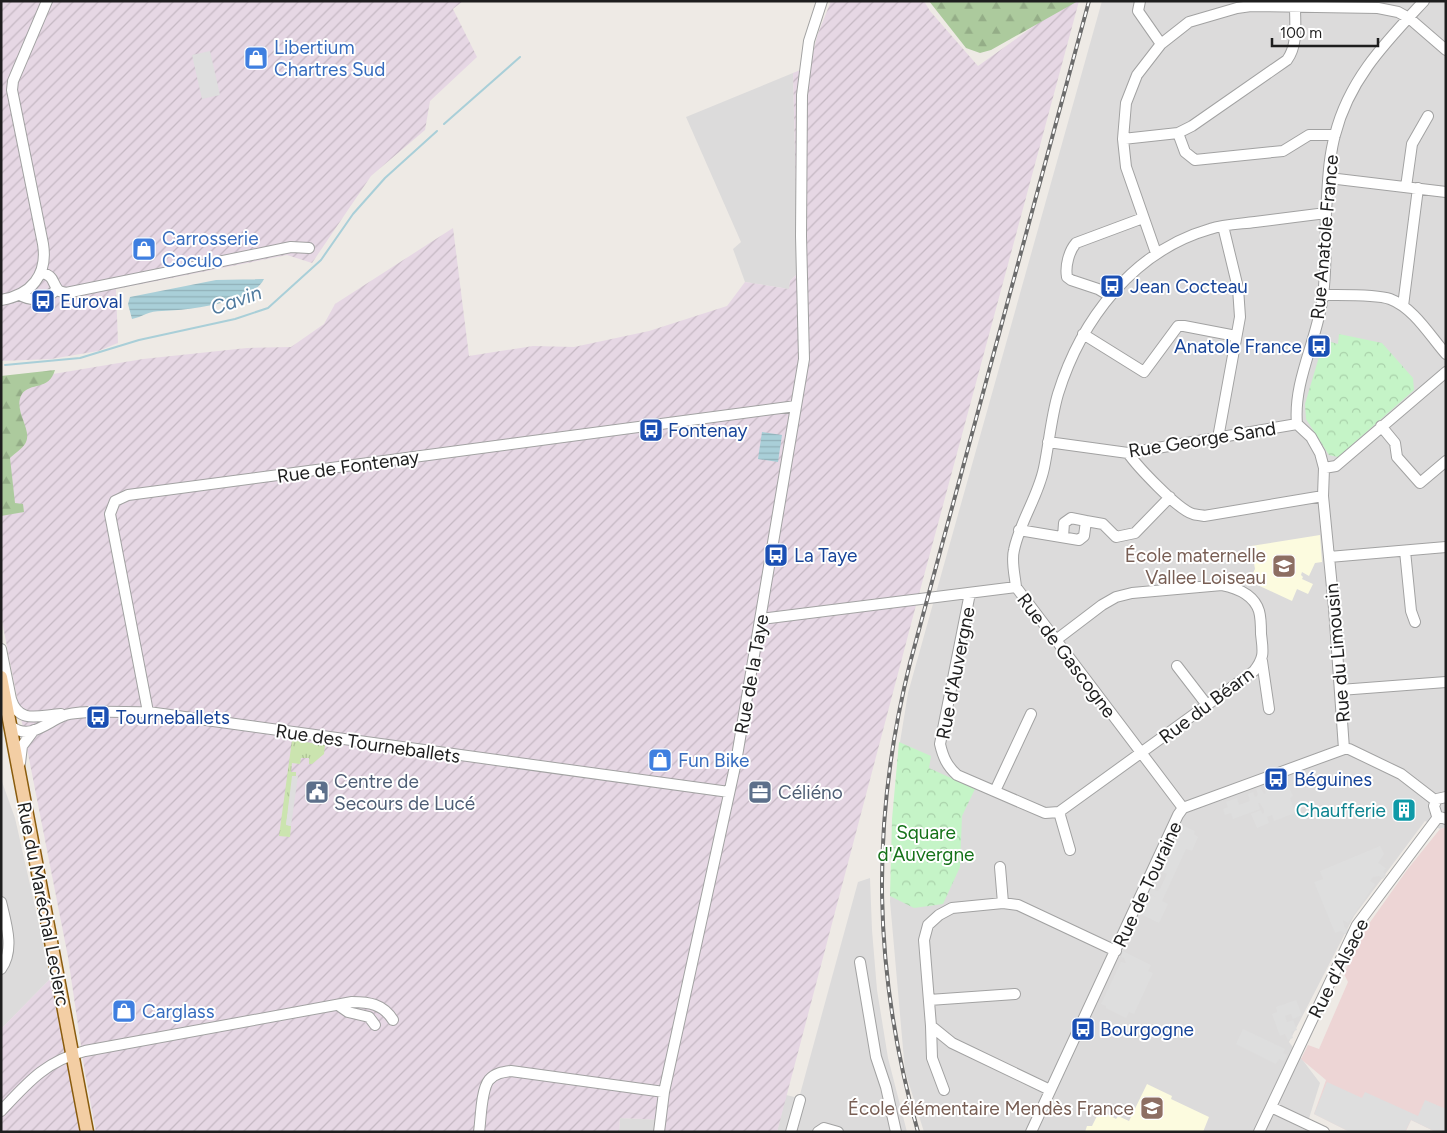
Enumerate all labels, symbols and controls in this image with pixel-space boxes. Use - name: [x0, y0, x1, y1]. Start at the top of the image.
- scale bar: [1272, 15, 1378, 47]
- text: 100 m: [1280, 24, 1322, 42]
- place label: Libertium Chartres Sud: [274, 36, 385, 81]
- shop icon: Libertium Chartres Sud: [243, 45, 269, 71]
- street label: Rue Anatole France: [1306, 154, 1343, 321]
- place label: Carrosserie Coculo: [162, 227, 259, 272]
- shop icon: Carrosserie Coculo: [131, 236, 157, 262]
- bus stop icon: Jean Cocteau: [1099, 273, 1125, 299]
- place label: Jean Cocteau: [1130, 275, 1248, 298]
- water label: Cavin: [207, 280, 265, 320]
- bus stop icon: Euroval: [30, 288, 56, 314]
- place label: Euroval: [60, 290, 123, 313]
- bus stop icon: Anatole France: [1306, 333, 1332, 359]
- place label: Anatole France: [1174, 335, 1302, 358]
- street label: Rue George Sand: [1127, 416, 1278, 463]
- bus stop icon: Fontenay: [638, 417, 664, 443]
- place label: Fontenay: [668, 419, 747, 442]
- street label: Rue de Fontenay: [276, 445, 421, 488]
- bus stop icon: La Taye: [763, 542, 789, 568]
- place label: La Taye: [794, 544, 857, 567]
- place label: École maternelle Vallee Loiseau: [1125, 544, 1266, 589]
- school or university icon: École maternelle Vallee Loiseau: [1271, 553, 1297, 579]
- street label: Rue du Limousin: [1320, 582, 1355, 724]
- street label: Rue de Gascogne: [1012, 588, 1121, 722]
- street label: Rue d'Auvergne: [931, 605, 980, 741]
- street label: Rue de la Taye: [730, 612, 773, 736]
- street label: Rue du Béarn: [1154, 662, 1258, 749]
- bus stop icon: Tourneballets: [85, 704, 111, 730]
- place label: Tourneballets: [116, 706, 230, 729]
- street label: Rue des Tourneballets: [274, 719, 462, 768]
- shop icon: Fun Bike: [647, 747, 673, 773]
- place label: Fun Bike: [678, 749, 749, 772]
- bus stop icon: Béguines: [1263, 766, 1289, 792]
- place label: Béguines: [1294, 768, 1372, 791]
- place label: Centre de Secours de Lucé: [334, 770, 475, 815]
- public building icon: Centre de Secours de Lucé: [304, 779, 330, 805]
- office icon: Céliéno: [747, 779, 773, 805]
- place label: Céliéno: [778, 781, 843, 804]
- building icon: Chaufferie: [1391, 797, 1417, 823]
- place label: Chaufferie: [1296, 799, 1386, 822]
- street label: Rue du Maréchal Leclerc: [12, 800, 75, 1008]
- street label: Rue de Touraine: [1108, 818, 1187, 951]
- park label: Square d'Auvergne: [878, 821, 974, 866]
- street label: Rue d'Alsace: [1304, 915, 1373, 1022]
- shop icon: Carglass: [111, 998, 137, 1024]
- place label: Carglass: [142, 1000, 215, 1023]
- bus stop icon: Bourgogne: [1070, 1016, 1096, 1042]
- place label: Bourgogne: [1100, 1018, 1194, 1041]
- school or university icon: École élémentaire Mendès France: [1139, 1095, 1165, 1121]
- place label: École élémentaire Mendès France: [848, 1097, 1134, 1120]

